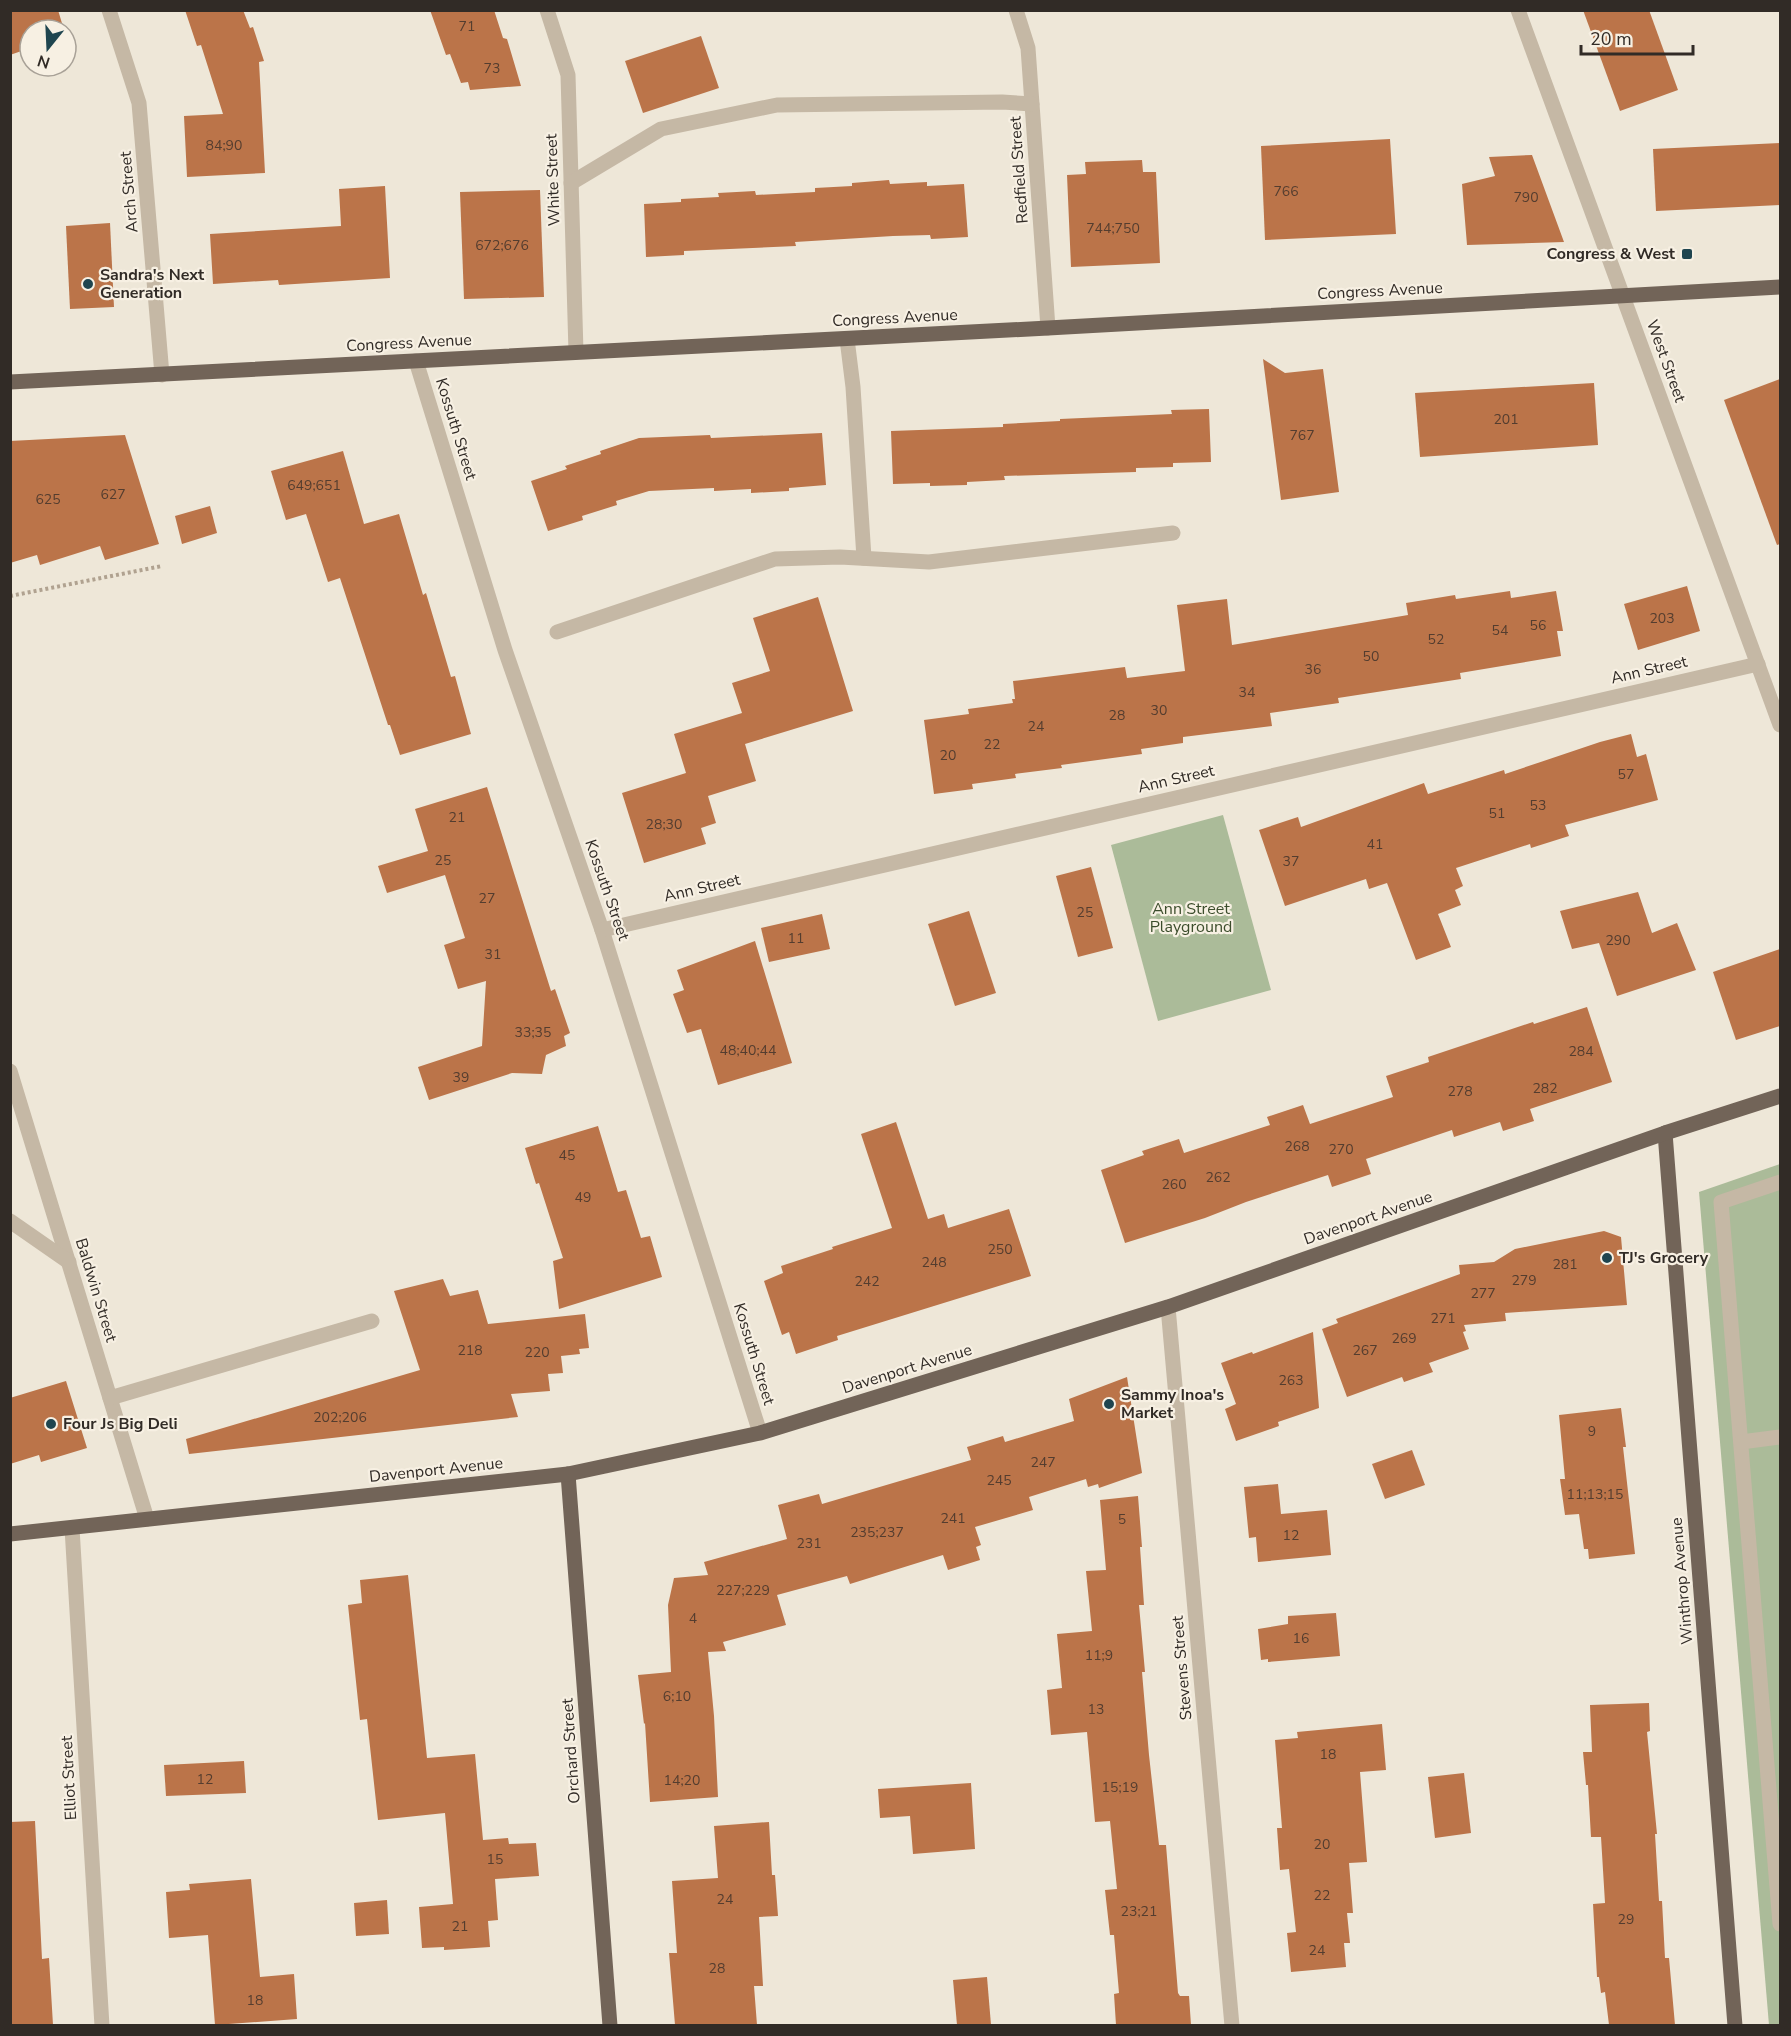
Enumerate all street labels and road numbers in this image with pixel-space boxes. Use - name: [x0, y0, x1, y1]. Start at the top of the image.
- street label: Redfield Street: [1004, 115, 1034, 224]
- street label: White Street: [540, 133, 566, 226]
- street label: Arch Street: [114, 150, 144, 234]
- street label: Congress Avenue: [1317, 277, 1443, 305]
- street label: Congress Avenue: [832, 304, 958, 332]
- street label: West Street: [1641, 317, 1691, 406]
- street label: Congress Avenue: [346, 329, 472, 357]
- street label: Kossuth Street: [430, 375, 482, 483]
- street label: Ann Street: [1609, 650, 1690, 689]
- street label: Ann Street: [1136, 759, 1217, 798]
- street label: Kossuth Street: [579, 837, 635, 944]
- street label: Ann Street: [662, 868, 743, 907]
- street label: Davenport Avenue: [1301, 1186, 1435, 1250]
- street label: Baldwin Street: [70, 1235, 122, 1345]
- street label: Kossuth Street: [728, 1300, 780, 1408]
- street label: Davenport Avenue: [839, 1339, 975, 1399]
- street label: Davenport Avenue: [368, 1452, 504, 1488]
- street label: Winthrop Avenue: [1665, 1517, 1699, 1645]
- street label: Stevens Street: [1166, 1614, 1198, 1721]
- street label: Orchard Street: [556, 1697, 586, 1804]
- street label: Elliot Street: [56, 1735, 82, 1821]

